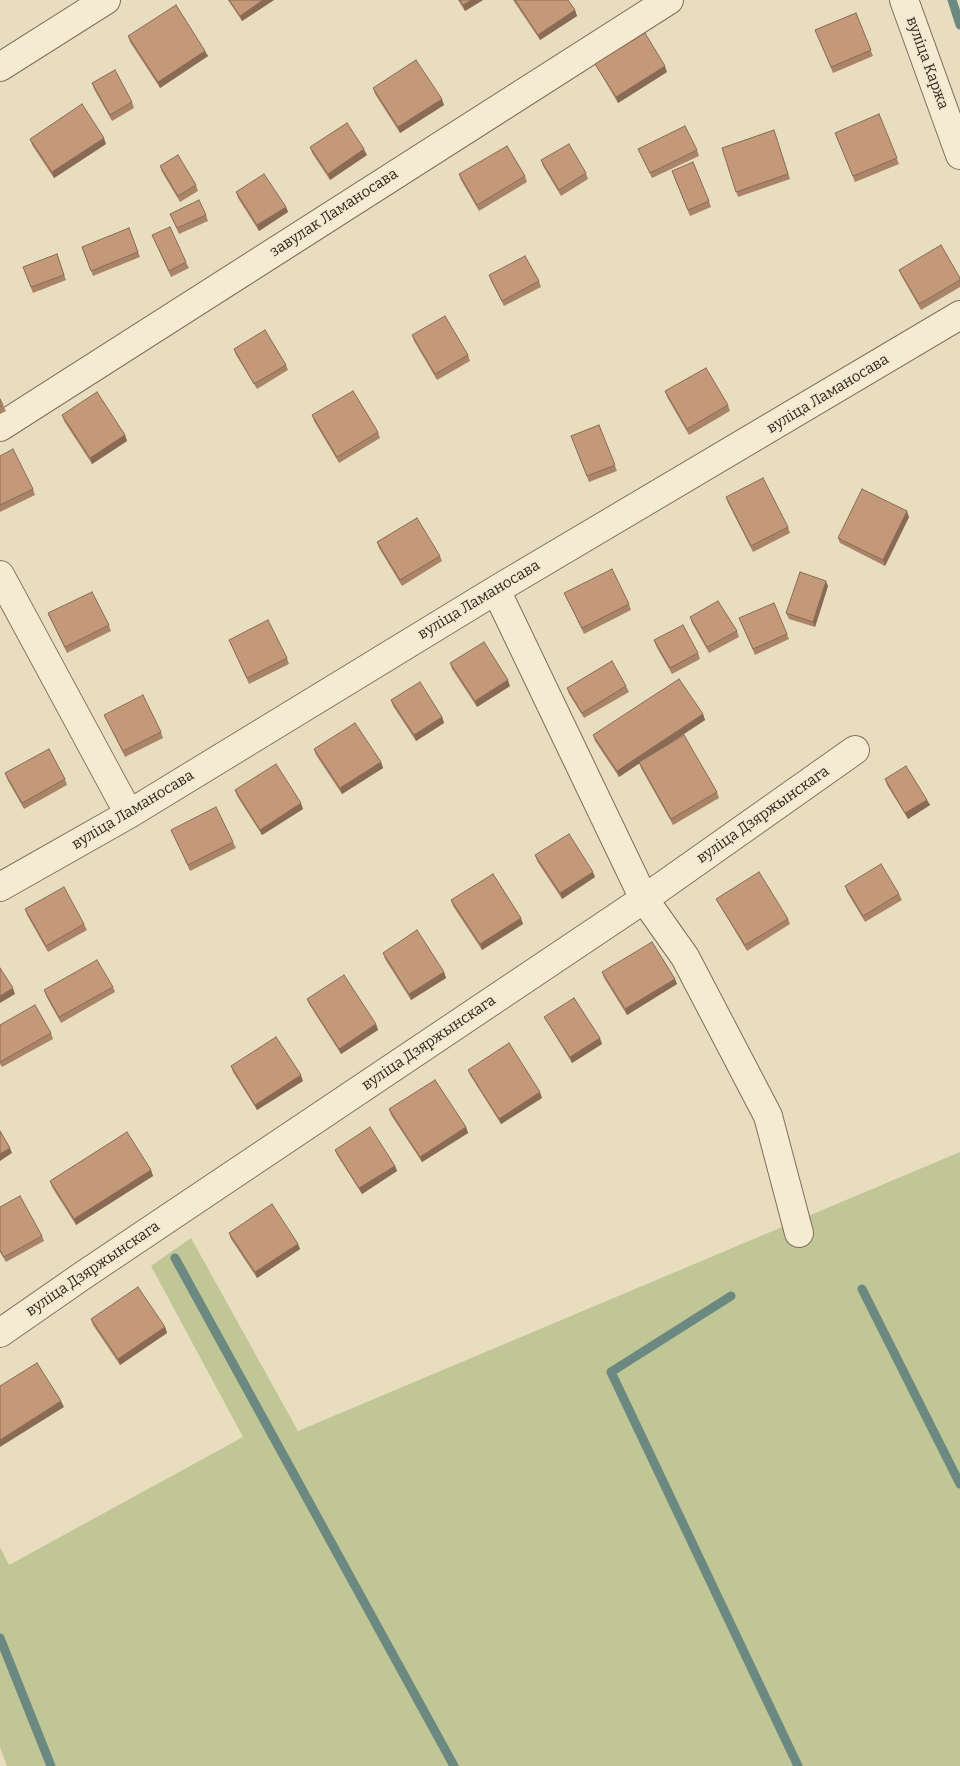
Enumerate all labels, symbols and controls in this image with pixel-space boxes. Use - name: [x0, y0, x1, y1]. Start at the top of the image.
- street label: вуліца Каржа: [902, 14, 952, 112]
- street label: завулак Ламаносава: [267, 165, 401, 261]
- street label: вуліца Ламаносава: [764, 350, 892, 438]
- street label: вуліца Ламаносава: [415, 556, 543, 644]
- street label: вуліца Дзяржынскага: [693, 762, 833, 868]
- street label: вуліца Ламаносава: [69, 766, 197, 854]
- street label: вуліца Дзяржынскага: [359, 992, 499, 1094]
- street label: вуліца Дзяржынскага: [23, 1218, 163, 1320]

